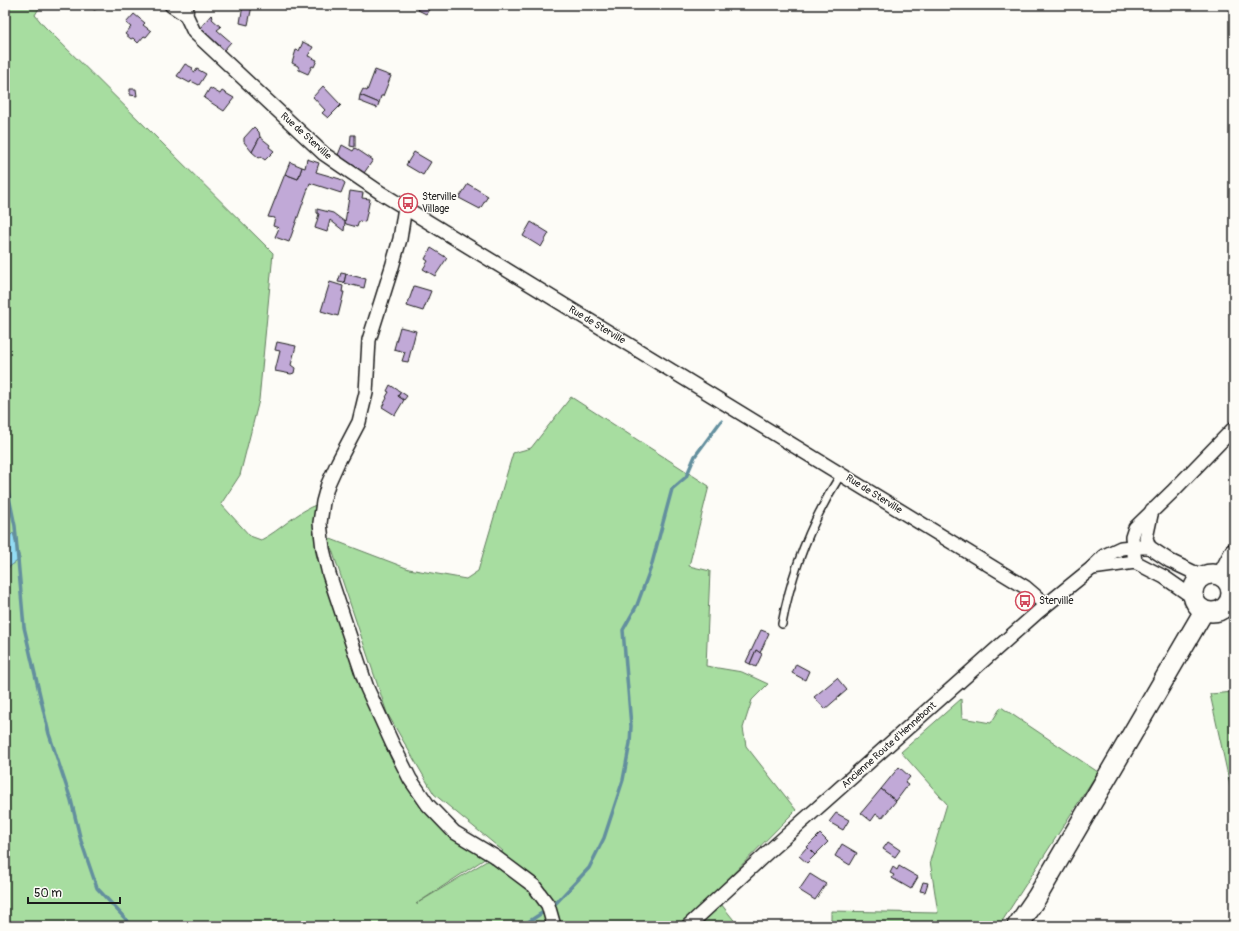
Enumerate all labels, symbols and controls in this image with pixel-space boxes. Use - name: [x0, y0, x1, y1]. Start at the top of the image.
- street label: Rue de Sterville: [278, 110, 334, 162]
- place label: Sterville Village: [422, 191, 456, 215]
- bus stop icon: Sterville Village: [397, 192, 419, 214]
- street label: Rue de Sterville: [566, 303, 628, 347]
- street label: Rue de Sterville: [844, 472, 905, 516]
- bus stop icon: Sterville: [1014, 590, 1036, 612]
- place label: Sterville: [1039, 595, 1073, 607]
- street label: Ancienne Route d'Hennebont: [839, 699, 939, 791]
- scale bar: [28, 879, 120, 905]
- text: 50 m: [34, 886, 62, 901]

